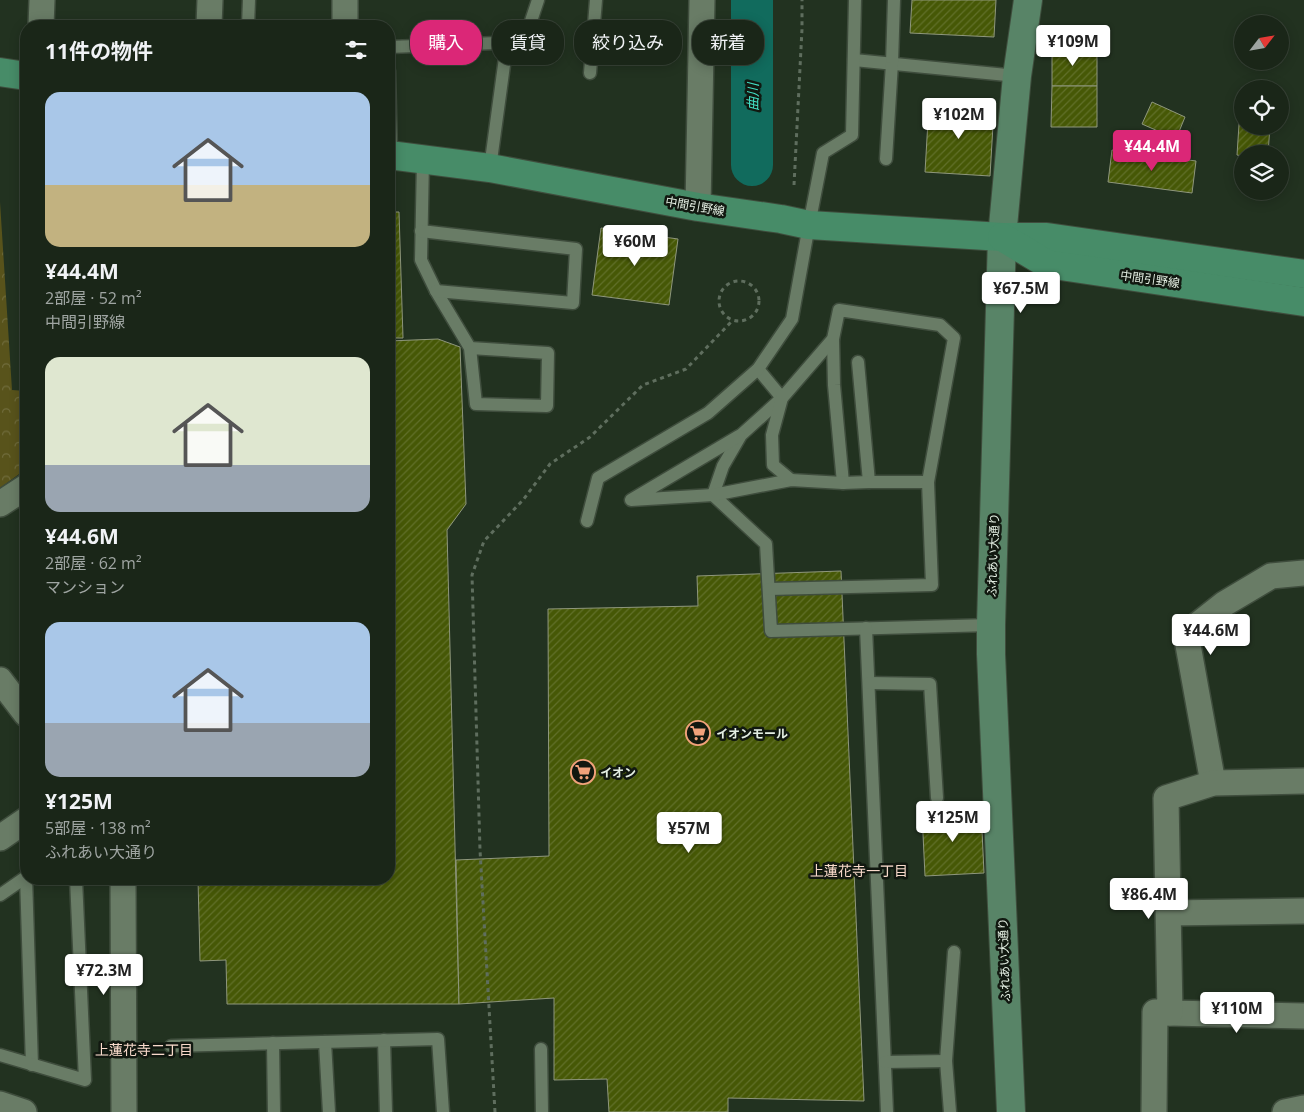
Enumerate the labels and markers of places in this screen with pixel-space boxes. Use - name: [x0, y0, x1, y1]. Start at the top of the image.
- pin: ¥109M: [1038, 24, 1108, 67]
- pin: ¥102M: [924, 98, 994, 140]
- pin: ¥44.4M: [1111, 130, 1193, 172]
- pin: ¥60M: [605, 224, 665, 267]
- pin: ¥67.5M: [980, 272, 1062, 314]
- pin: ¥44.6M: [1170, 614, 1252, 656]
- supermarket icon: イオンモール: [685, 720, 711, 746]
- place label: イオンモール: [716, 725, 788, 742]
- supermarket icon: イオン: [570, 759, 596, 785]
- place label: イオン: [600, 764, 636, 781]
- pin: ¥125M: [918, 800, 988, 843]
- pin: ¥57M: [659, 812, 719, 854]
- pin: ¥86.4M: [1108, 878, 1190, 920]
- pin: ¥72.3M: [63, 954, 145, 996]
- pin: ¥110M: [1202, 992, 1272, 1034]

